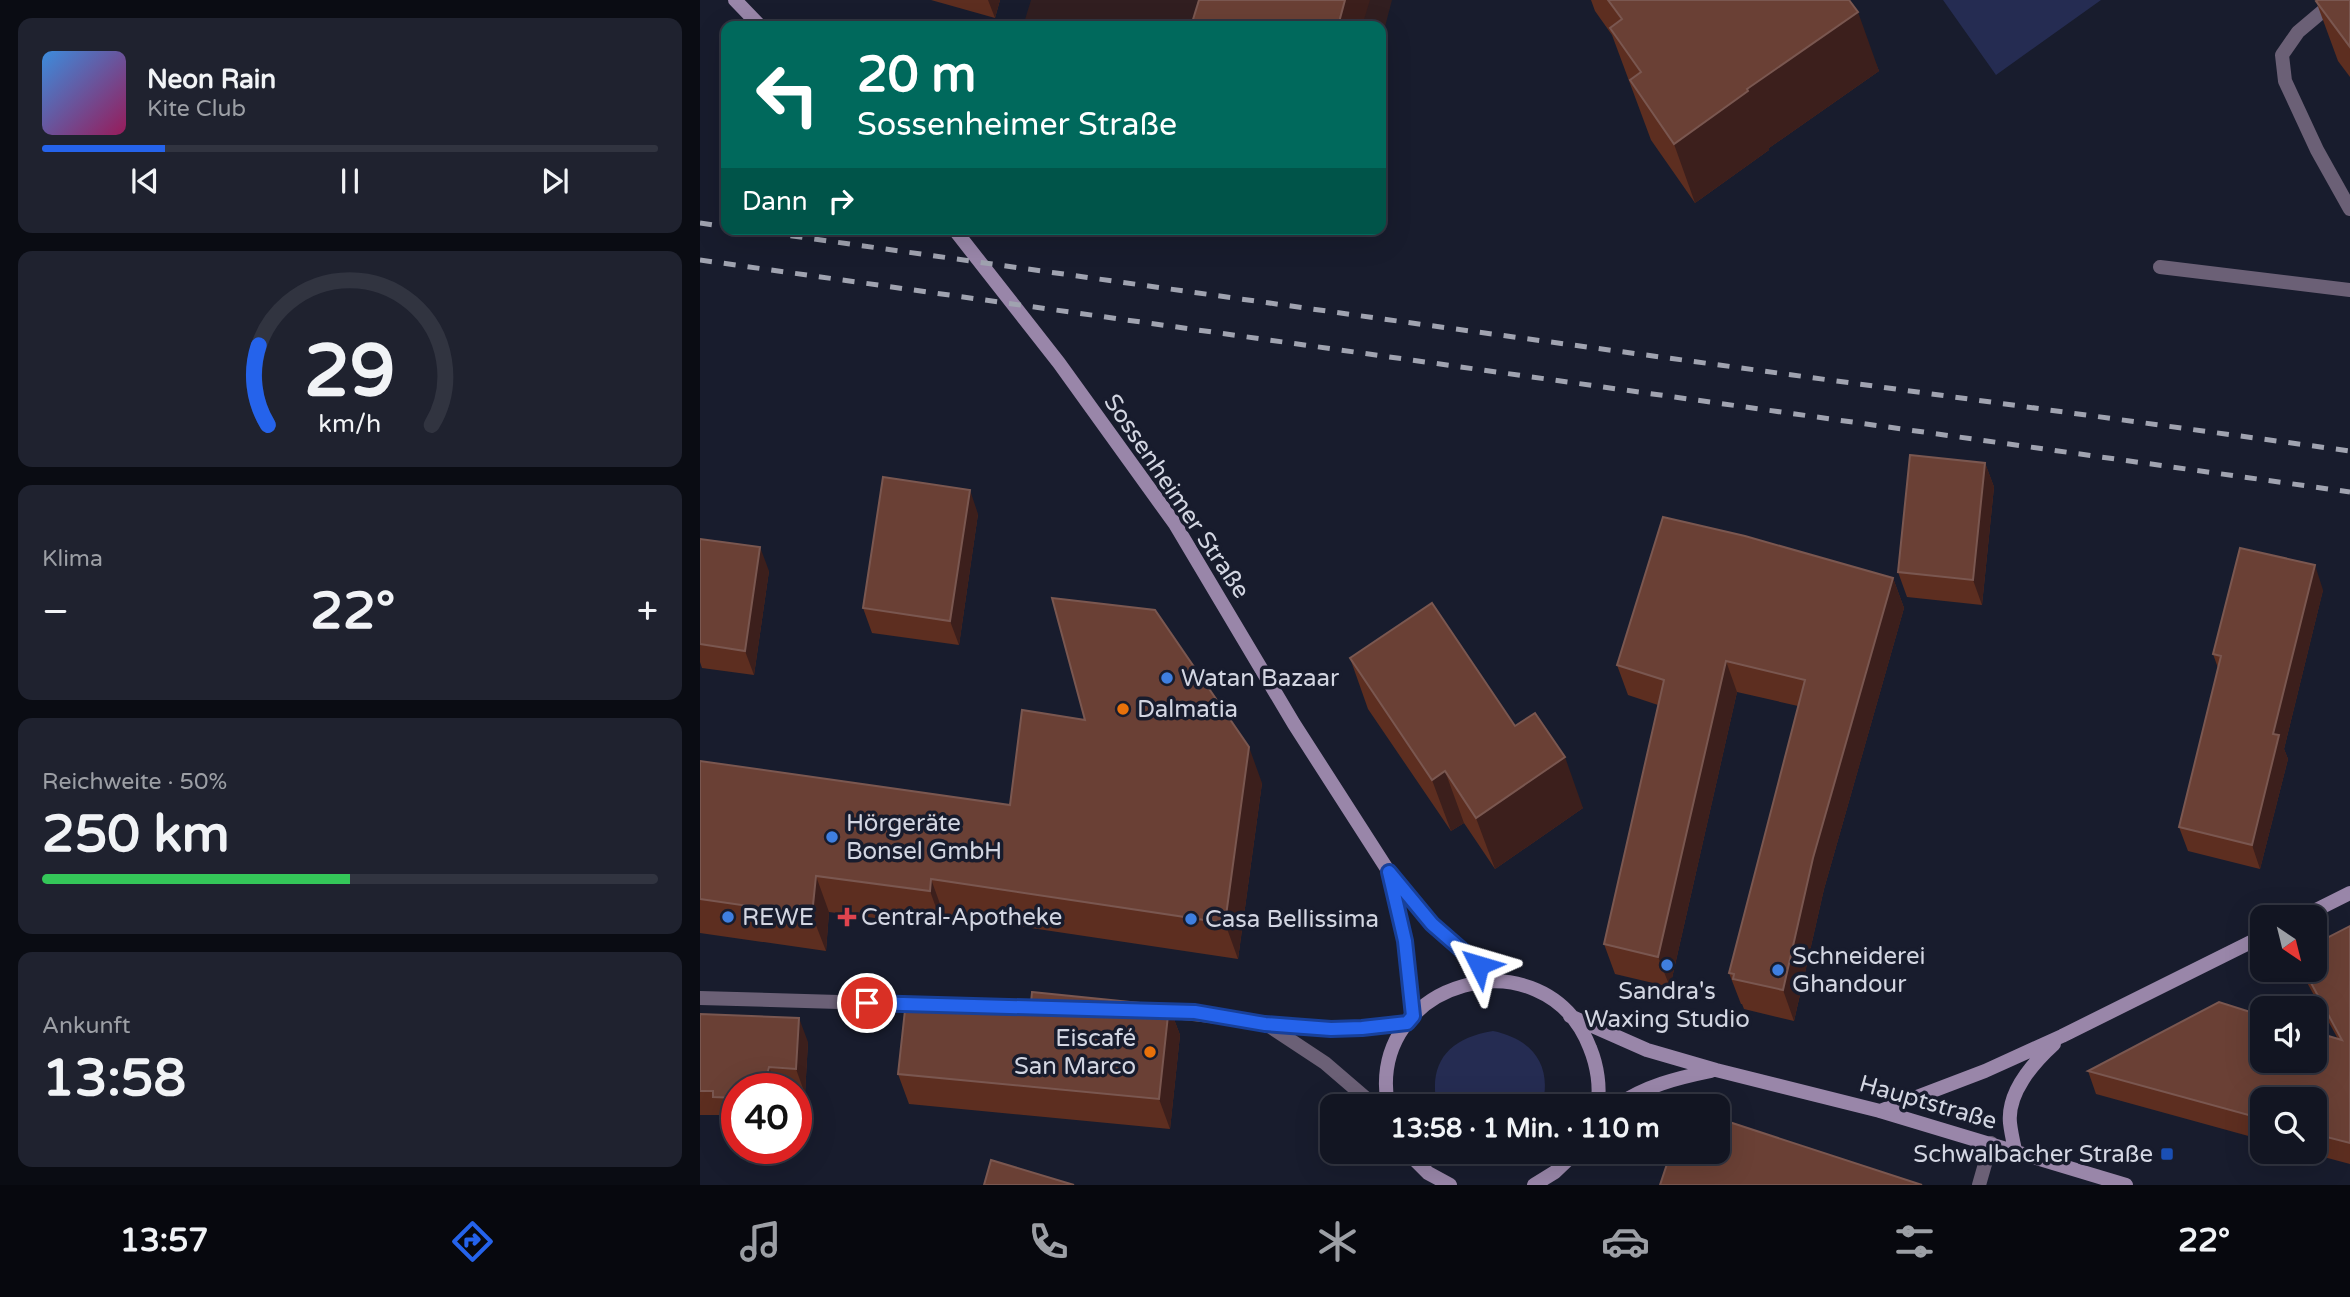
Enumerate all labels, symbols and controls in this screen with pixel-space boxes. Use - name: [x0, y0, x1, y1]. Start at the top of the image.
- text: 20 m: [857, 46, 976, 105]
- icon: left: [742, 49, 833, 140]
- text: Neon Rain: [147, 64, 276, 95]
- text: Kite Club: [147, 95, 246, 123]
- text: Sossenheimer Straße: [857, 106, 1177, 144]
- icon: previous: [126, 162, 164, 200]
- icon: pause: [331, 162, 369, 200]
- icon: next: [536, 162, 574, 200]
- icon: right: [822, 182, 860, 220]
- text: Dann: [742, 186, 808, 217]
- text: 29: [304, 329, 396, 417]
- street label: Sossenheimer Straße: [1097, 389, 1256, 604]
- text: km/h: [319, 409, 381, 439]
- text: Klima: [42, 545, 103, 573]
- text: 22°: [310, 580, 395, 643]
- text: −: [42, 589, 69, 635]
- text: +: [637, 589, 658, 635]
- place label: Watan Bazaar: [1181, 664, 1340, 693]
- marker: Watan Bazaar: [1159, 670, 1175, 686]
- place label: Dalmatia: [1137, 695, 1238, 724]
- marker: Dalmatia: [1115, 701, 1131, 717]
- text: Reichweite · 50%: [42, 768, 227, 796]
- text: 250 km: [42, 803, 230, 866]
- place label: Hörgeräte Bonsel GmbH: [846, 809, 1002, 866]
- marker: Hörgeräte Bonsel GmbH: [824, 829, 840, 845]
- place label: REWE: [742, 903, 814, 932]
- place label: Central-Apotheke: [861, 903, 1062, 932]
- place label: Casa Bellissima: [1205, 905, 1379, 934]
- north arrow: [2250, 905, 2328, 982]
- map controls: [2250, 905, 2327, 1164]
- marker: REWE: [720, 909, 736, 925]
- marker: Central-Apotheke: [839, 909, 855, 925]
- marker: Casa Bellissima: [1183, 911, 1199, 927]
- position arrow: [1442, 928, 1516, 1002]
- place label: Schneiderei Ghandour: [1792, 942, 1926, 999]
- marker: Sandra's Waxing Studio: [1659, 957, 1675, 973]
- marker: Schneiderei Ghandour: [1770, 962, 1786, 978]
- pin: [837, 973, 897, 1033]
- place label: Sandra's Waxing Studio: [1584, 977, 1750, 1034]
- icon: arrive: [848, 984, 886, 1022]
- button: sound: [2250, 996, 2327, 1073]
- text: Ankunft: [42, 1012, 131, 1040]
- place label: Eiscafé San Marco: [1014, 1024, 1136, 1081]
- marker: Eiscafé San Marco: [1142, 1044, 1158, 1060]
- text: 13:58: [42, 1047, 186, 1110]
- street label: Hauptstraße: [1856, 1069, 2000, 1136]
- speed limit sign: 40: [721, 1073, 812, 1164]
- button: search: [2250, 1087, 2327, 1164]
- text: 13:58 · 1 Min. · 110 m: [1390, 1113, 1660, 1144]
- place label: Schwalbacher Straße: [1913, 1140, 2153, 1169]
- marker: Schwalbacher Straße: [2159, 1146, 2175, 1162]
- icon: directions: [448, 1217, 497, 1266]
- icon: music: [736, 1217, 785, 1266]
- icon: phone: [1024, 1217, 1073, 1266]
- icon: climate: [1313, 1217, 1362, 1266]
- icon: car: [1601, 1217, 1650, 1266]
- icon: filters: [1890, 1217, 1939, 1266]
- text: 13:57: [120, 1222, 208, 1260]
- text: 22°: [2178, 1222, 2230, 1260]

